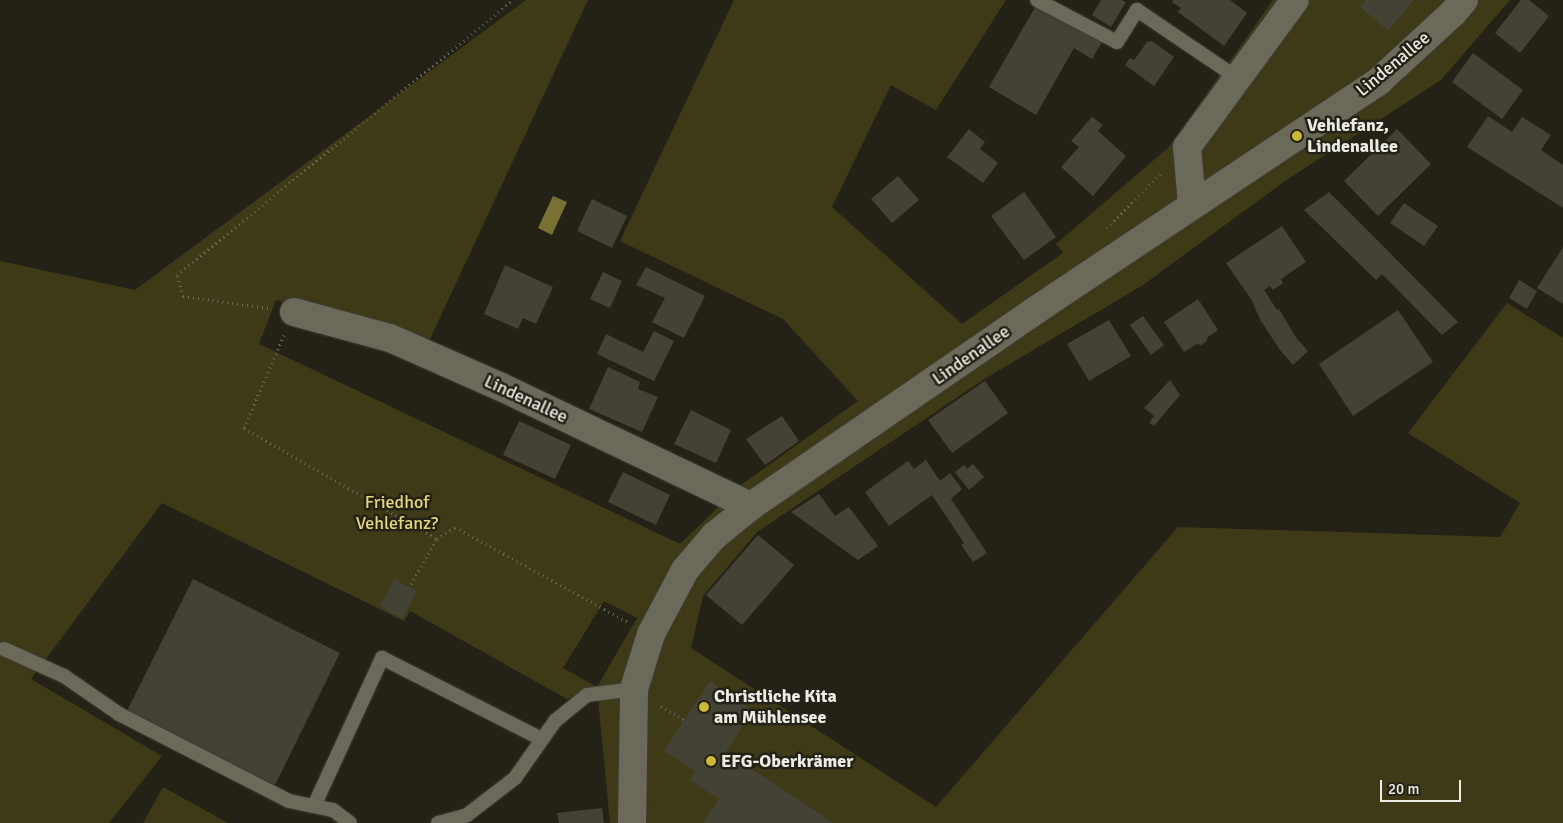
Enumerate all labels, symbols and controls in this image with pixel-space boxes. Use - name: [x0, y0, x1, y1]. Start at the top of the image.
- street label: Lindenallee: [1352, 27, 1434, 101]
- place label: Vehlefanz, Lindenallee: [1307, 115, 1398, 158]
- marker: Vehlefanz, Lindenallee: [1291, 130, 1303, 142]
- street label: Lindenallee: [928, 320, 1014, 390]
- street label: Lindenallee: [481, 370, 571, 428]
- park label: Friedhof Vehlefanz?: [356, 492, 438, 534]
- place label: Christliche Kita am Mühlensee: [714, 686, 837, 729]
- marker: Christliche Kita am Mühlensee: [698, 701, 710, 713]
- place label: EFG-Oberkrämer: [721, 750, 853, 772]
- marker: EFG-Oberkrämer: [705, 755, 717, 767]
- scale bar: [1383, 770, 1464, 802]
- text: 20 m: [1388, 780, 1419, 798]

